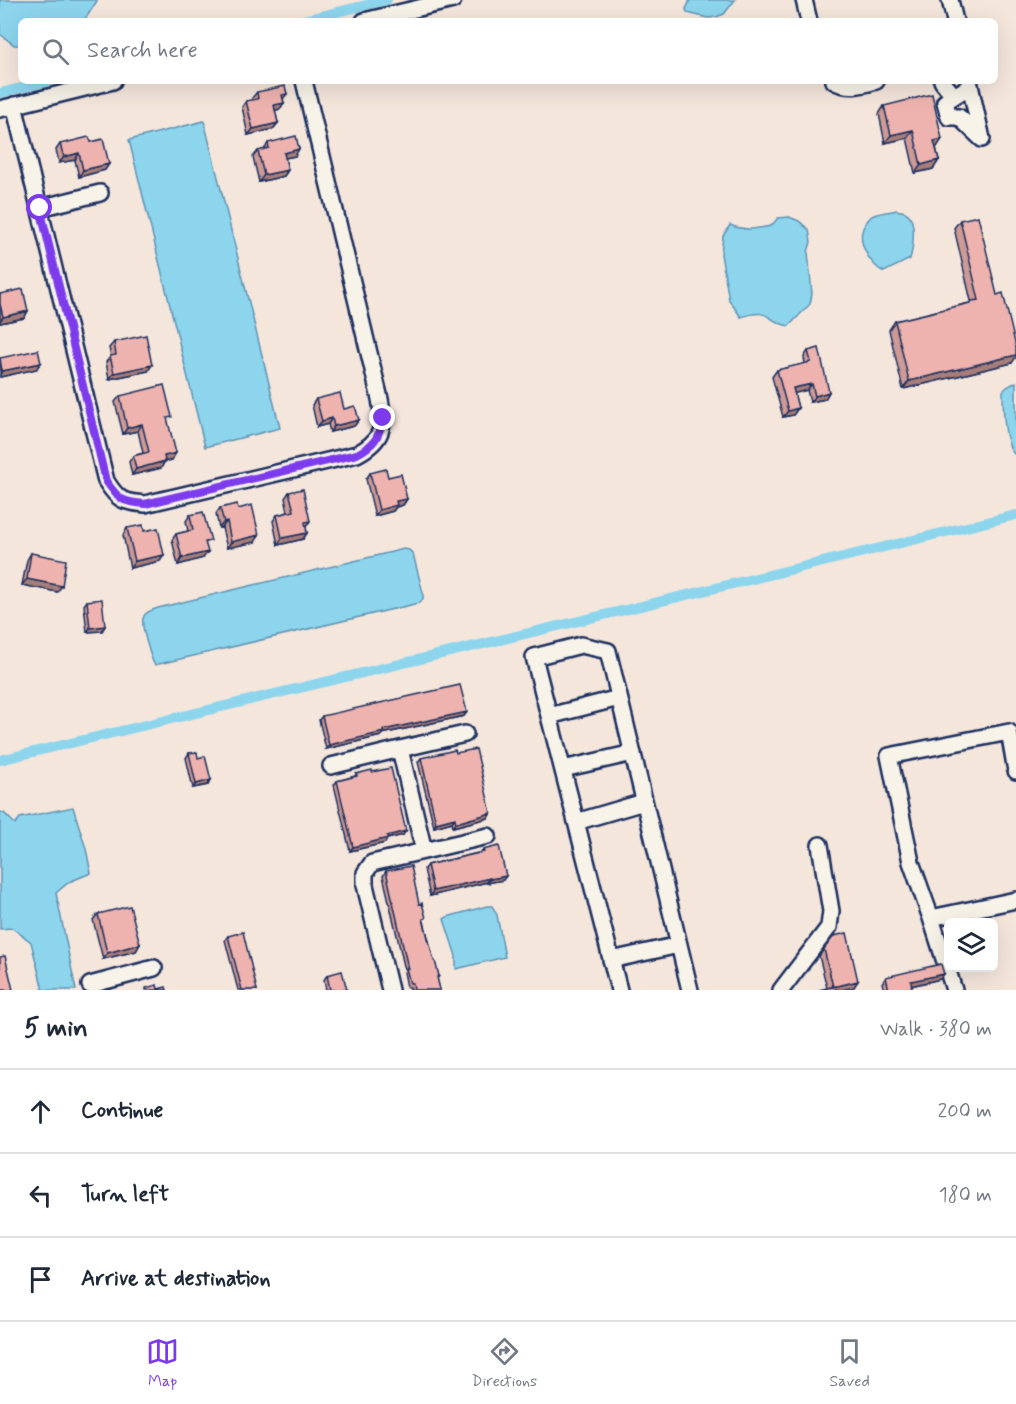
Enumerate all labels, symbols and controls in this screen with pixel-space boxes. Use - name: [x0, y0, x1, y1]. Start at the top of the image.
- search box: [18, 18, 998, 84]
- icon: search: [39, 35, 72, 68]
- text: Search here: [87, 37, 198, 65]
- route start: [26, 194, 52, 220]
- route end: [369, 404, 395, 430]
- map controls: [944, 918, 998, 972]
- button: layers: [944, 918, 998, 972]
- text: 5 min: [24, 1012, 88, 1046]
- text: Walk · 380 m: [880, 1016, 992, 1043]
- icon: ahead: [24, 1095, 57, 1128]
- text: Continue: [81, 1097, 163, 1125]
- text: 200 m: [937, 1098, 992, 1125]
- icon: left: [24, 1179, 57, 1212]
- text: Turn left: [81, 1181, 169, 1209]
- text: 180 m: [939, 1182, 992, 1209]
- icon: arrive: [24, 1263, 57, 1296]
- text: Arrive at destination: [81, 1265, 271, 1293]
- tab: Map: [146, 1335, 179, 1392]
- tab: Directions: [471, 1335, 537, 1392]
- tab: Saved: [829, 1335, 870, 1392]

